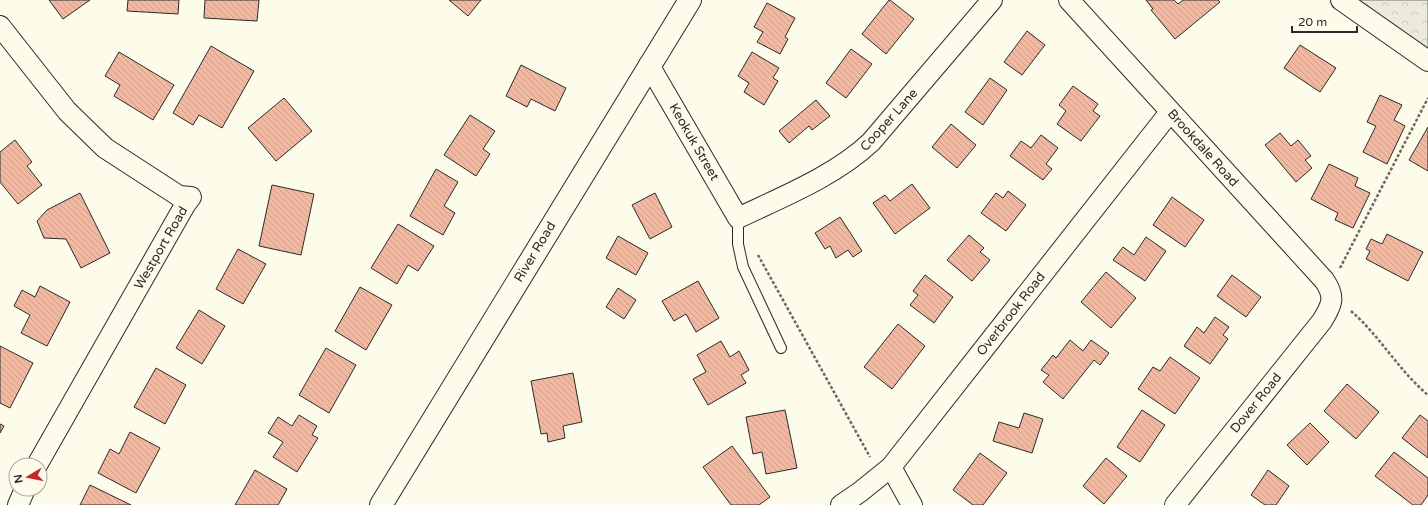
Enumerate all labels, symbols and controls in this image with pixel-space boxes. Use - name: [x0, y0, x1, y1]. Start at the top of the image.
- scale bar: [1292, 8, 1357, 34]
- text: 20 m: [1298, 15, 1327, 29]
- street label: Cooper Lane: [857, 85, 921, 155]
- street label: Keokuk Street: [665, 101, 723, 184]
- street label: Brookdale Road: [1164, 106, 1242, 190]
- street label: Westport Road: [131, 204, 191, 292]
- street label: River Road: [511, 219, 559, 285]
- street label: Overbrook Road: [973, 269, 1049, 359]
- street label: Dover Road: [1227, 370, 1285, 436]
- north arrow: [8, 457, 48, 497]
- text: N: [11, 473, 26, 484]

